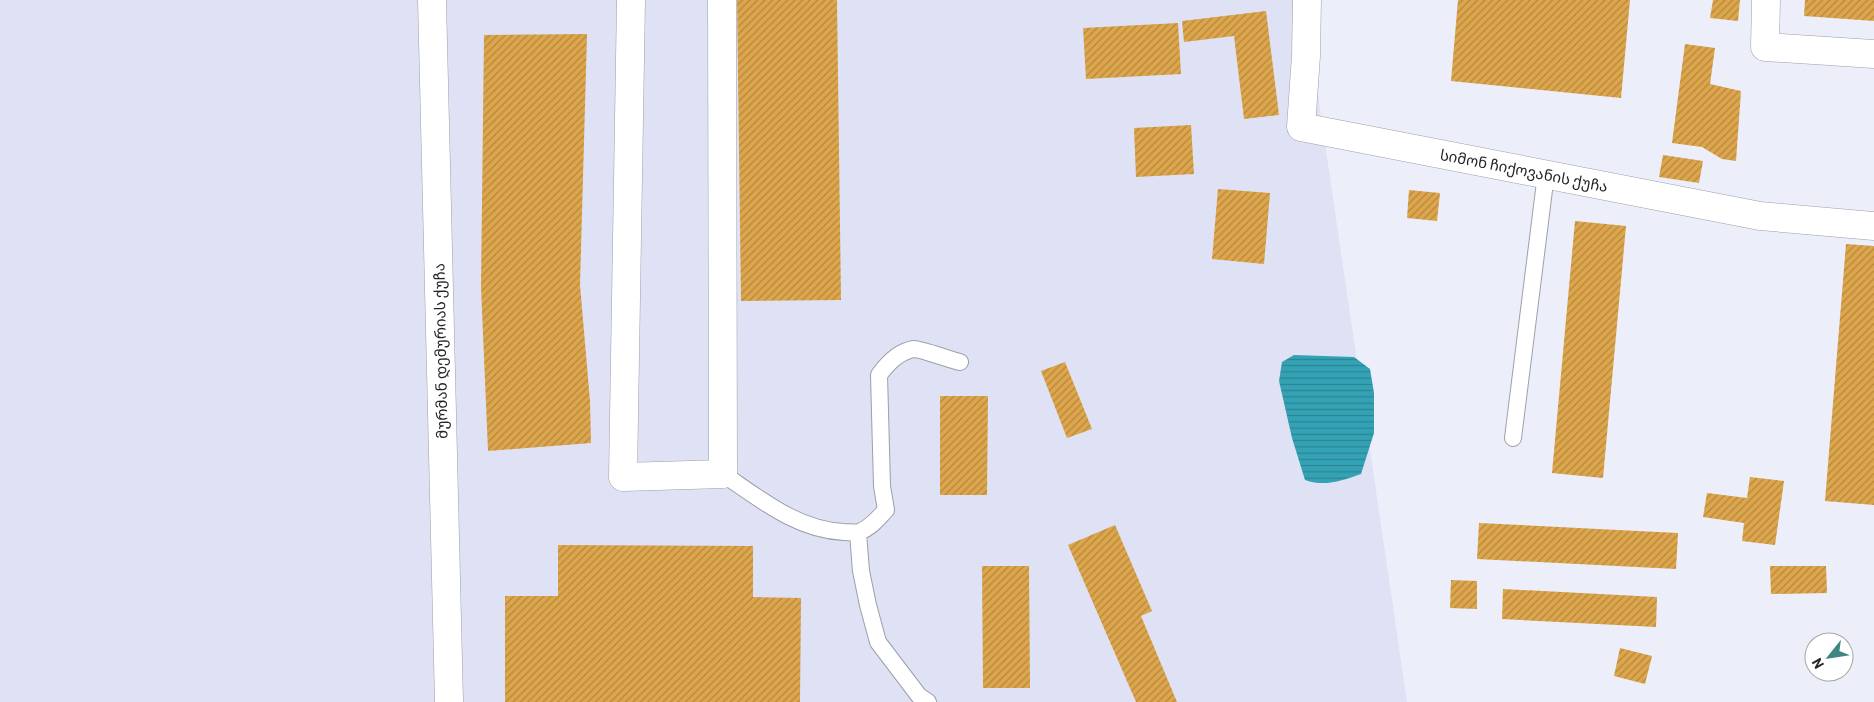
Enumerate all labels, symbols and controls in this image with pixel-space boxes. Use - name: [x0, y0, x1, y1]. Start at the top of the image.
- street label: სიმონ ჩიქოვანის ქუჩა: [1438, 145, 1609, 196]
- street label: მურმან დემურიას ქუჩა: [429, 263, 452, 439]
- north arrow: [1804, 632, 1854, 682]
- text: N: [1808, 655, 1827, 672]

